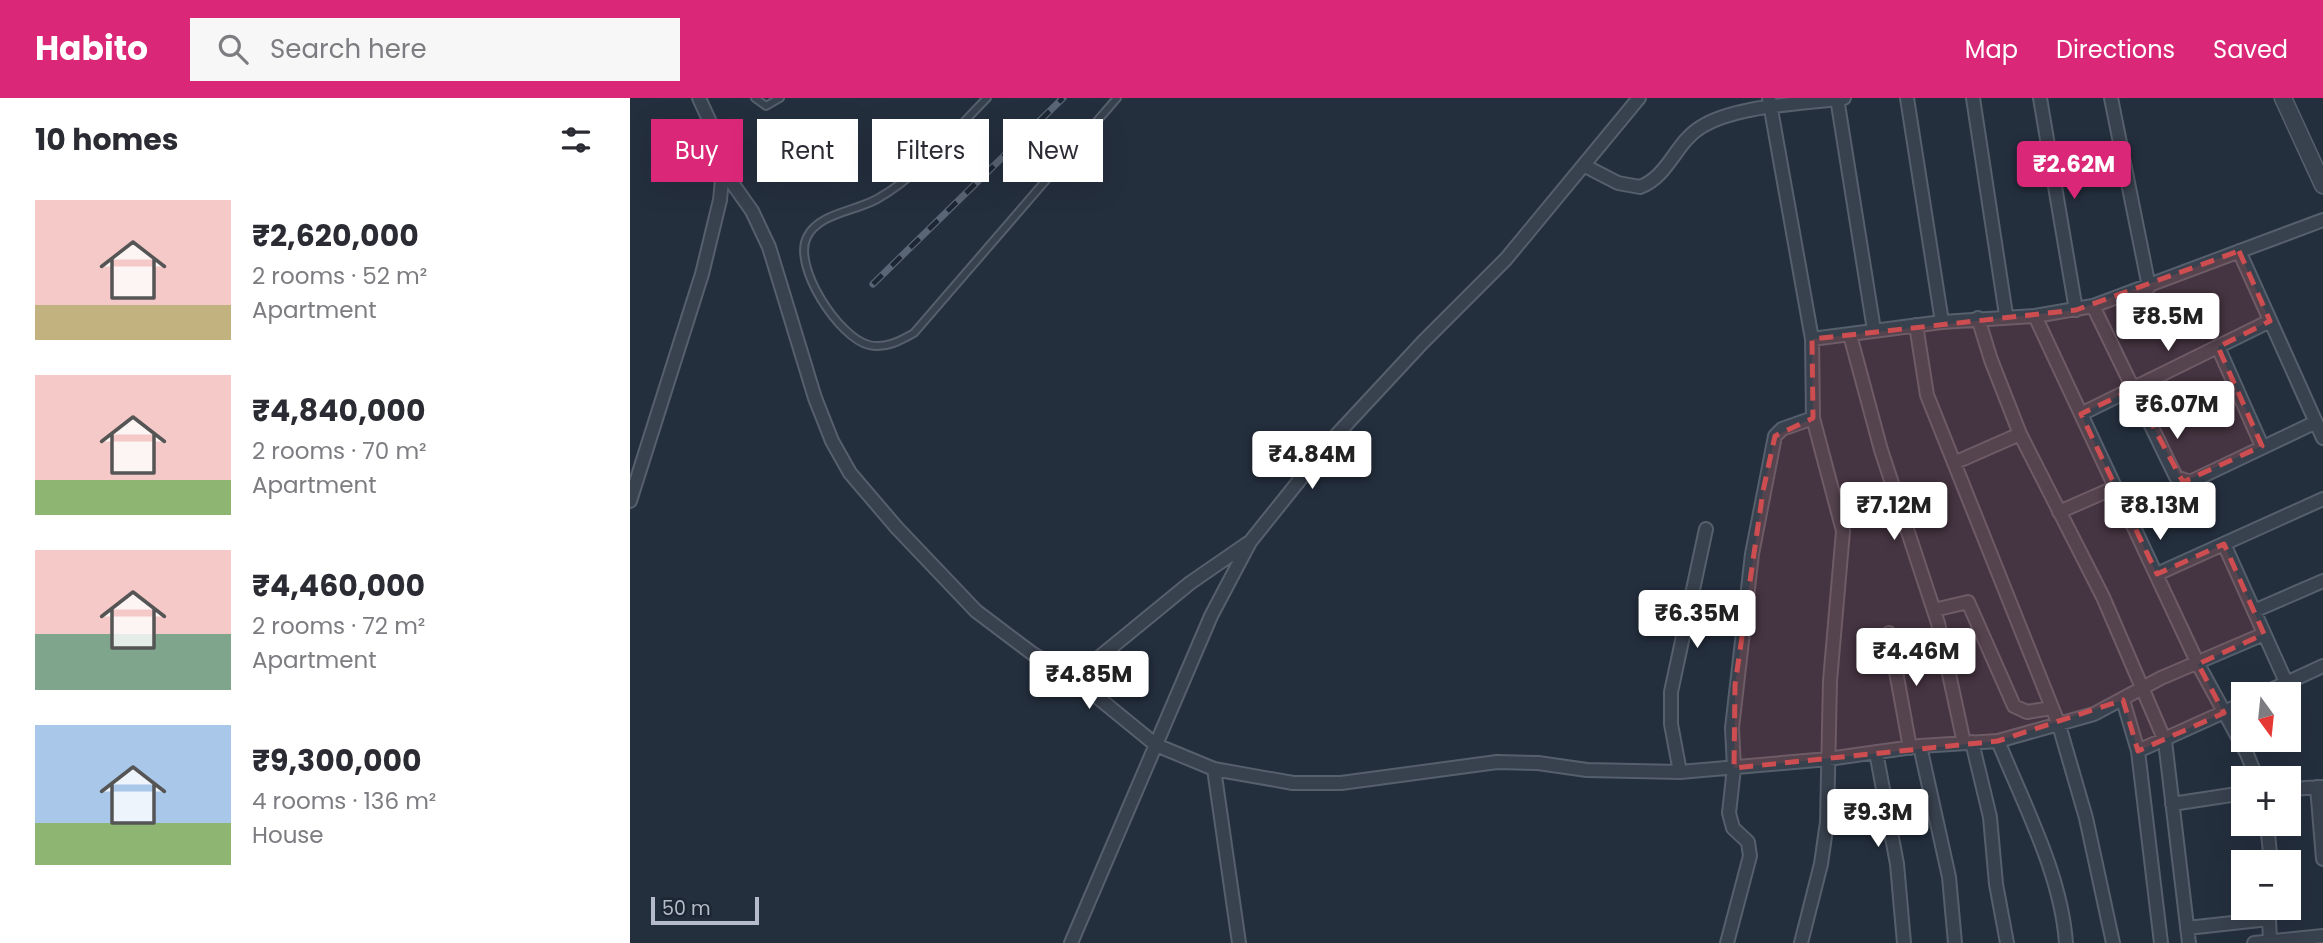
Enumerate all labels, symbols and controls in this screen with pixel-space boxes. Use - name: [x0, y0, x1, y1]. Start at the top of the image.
- search box: [190, 18, 680, 81]
- text: Habito: [35, 25, 148, 72]
- icon: search: [214, 30, 252, 68]
- text: Search here: [270, 31, 427, 67]
- text: Map: [1965, 33, 2018, 66]
- text: Directions: [2056, 33, 2175, 66]
- text: Saved: [2213, 33, 2288, 66]
- text: 10 homes: [35, 118, 179, 161]
- chip: Buy: [651, 119, 743, 182]
- chip: Rent: [757, 119, 858, 182]
- chip: Filters: [872, 119, 989, 182]
- chip: New: [1003, 119, 1103, 182]
- icon: filters: [557, 121, 595, 159]
- pin: ₹2.62M: [2017, 141, 2131, 201]
- text: ₹2.62M: [2033, 148, 2115, 180]
- text: ₹2,620,000: [252, 214, 419, 257]
- icon: home: [91, 228, 175, 312]
- text: 2 rooms · 52 m²: [252, 260, 427, 292]
- text: Apartment: [252, 294, 377, 326]
- pin: ₹8.5M: [2119, 294, 2217, 353]
- text: ₹8.5M: [2132, 300, 2204, 332]
- pin: ₹6.07M: [2120, 382, 2234, 441]
- text: ₹6.07M: [2135, 388, 2219, 420]
- text: ₹4,840,000: [252, 389, 425, 432]
- icon: home: [91, 403, 175, 487]
- pin: ₹4.84M: [1255, 432, 1369, 491]
- text: 2 rooms · 70 m²: [252, 435, 427, 467]
- text: ₹4.84M: [1268, 438, 1356, 470]
- text: Apartment: [252, 469, 377, 501]
- pin: ₹7.12M: [1837, 482, 1951, 542]
- pin: ₹8.13M: [2103, 482, 2217, 542]
- text: ₹7.12M: [1856, 489, 1932, 521]
- text: ₹8.13M: [2121, 489, 2199, 521]
- text: ₹4,460,000: [252, 564, 425, 607]
- icon: home: [91, 578, 175, 662]
- pin: ₹6.35M: [1640, 590, 1754, 650]
- text: ₹6.35M: [1655, 597, 1739, 629]
- text: 2 rooms · 72 m²: [252, 610, 425, 642]
- pin: ₹4.46M: [1859, 628, 1973, 688]
- text: ₹4.46M: [1872, 635, 1960, 667]
- text: Apartment: [252, 644, 377, 676]
- pin: ₹4.85M: [1032, 652, 1146, 711]
- text: ₹4.85M: [1046, 658, 1132, 690]
- north arrow: [2231, 682, 2301, 752]
- map controls: [2231, 682, 2301, 920]
- text: ₹9,300,000: [252, 739, 422, 782]
- icon: home: [91, 753, 175, 837]
- button: +: [2231, 766, 2301, 836]
- text: 4 rooms · 136 m²: [252, 785, 436, 817]
- pin: ₹9.3M: [1829, 790, 1927, 849]
- text: ₹9.3M: [1843, 796, 1913, 828]
- text: House: [252, 819, 324, 851]
- button: −: [2231, 850, 2301, 920]
- scale bar: [651, 894, 760, 926]
- text: 50 m: [662, 895, 711, 922]

